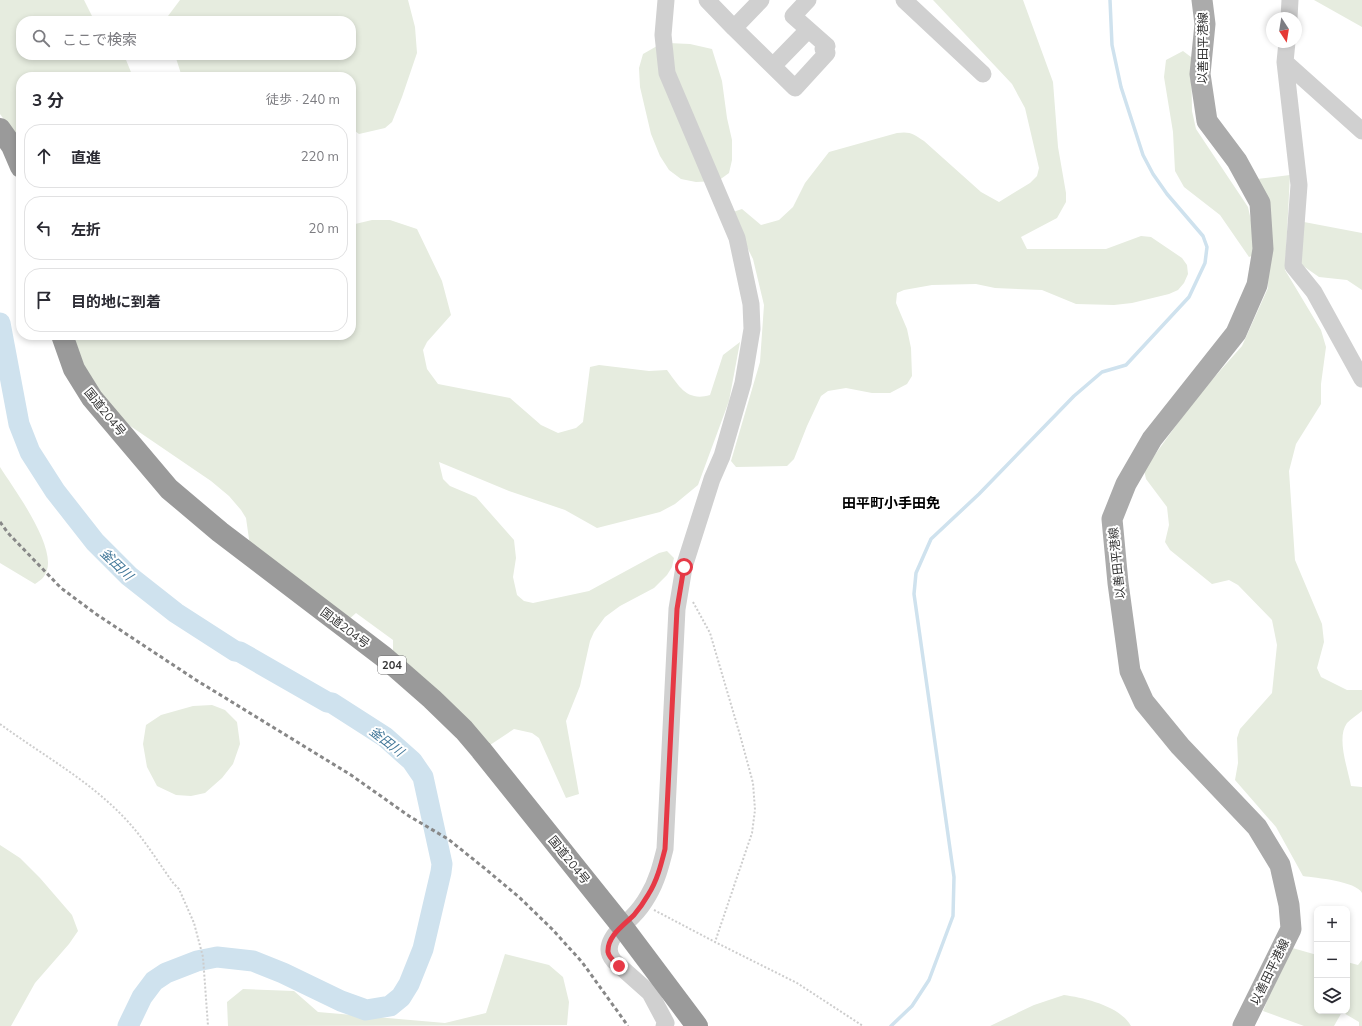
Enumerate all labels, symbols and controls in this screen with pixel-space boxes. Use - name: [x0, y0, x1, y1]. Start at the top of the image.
- street label: 以善田平港線: [1195, 12, 1210, 84]
- north arrow: [1266, 12, 1302, 48]
- search box: [16, 16, 356, 60]
- icon: search: [30, 27, 52, 49]
- text: ここで検索: [62, 30, 137, 49]
- text: 3 分: [32, 89, 64, 110]
- text: 徒歩 · 240 m: [266, 91, 340, 107]
- icon: ahead: [33, 145, 55, 167]
- text: 直進: [71, 148, 101, 167]
- text: 220 m: [301, 148, 339, 164]
- icon: left: [33, 217, 55, 239]
- text: 左折: [71, 220, 101, 239]
- text: 20 m: [309, 220, 339, 236]
- icon: arrive: [33, 289, 55, 311]
- text: 目的地に到着: [71, 292, 161, 311]
- street label: 国道204号: [81, 385, 129, 439]
- district label: 田平町小手田免: [842, 494, 940, 512]
- street label: 以善田平港線: [1105, 526, 1128, 600]
- water label: 釜田川: [97, 545, 138, 585]
- route start: [675, 558, 693, 576]
- street label: 国道204号: [318, 604, 373, 651]
- road number: 204: [378, 656, 406, 674]
- water label: 釜田川: [367, 723, 409, 761]
- street label: 国道204号: [545, 833, 593, 887]
- map controls: [1314, 906, 1350, 1014]
- button: +: [1314, 906, 1350, 942]
- street label: 以善田平港線: [1247, 936, 1292, 1007]
- button: −: [1314, 942, 1350, 978]
- route end: [610, 957, 628, 975]
- button: layers: [1314, 978, 1350, 1014]

